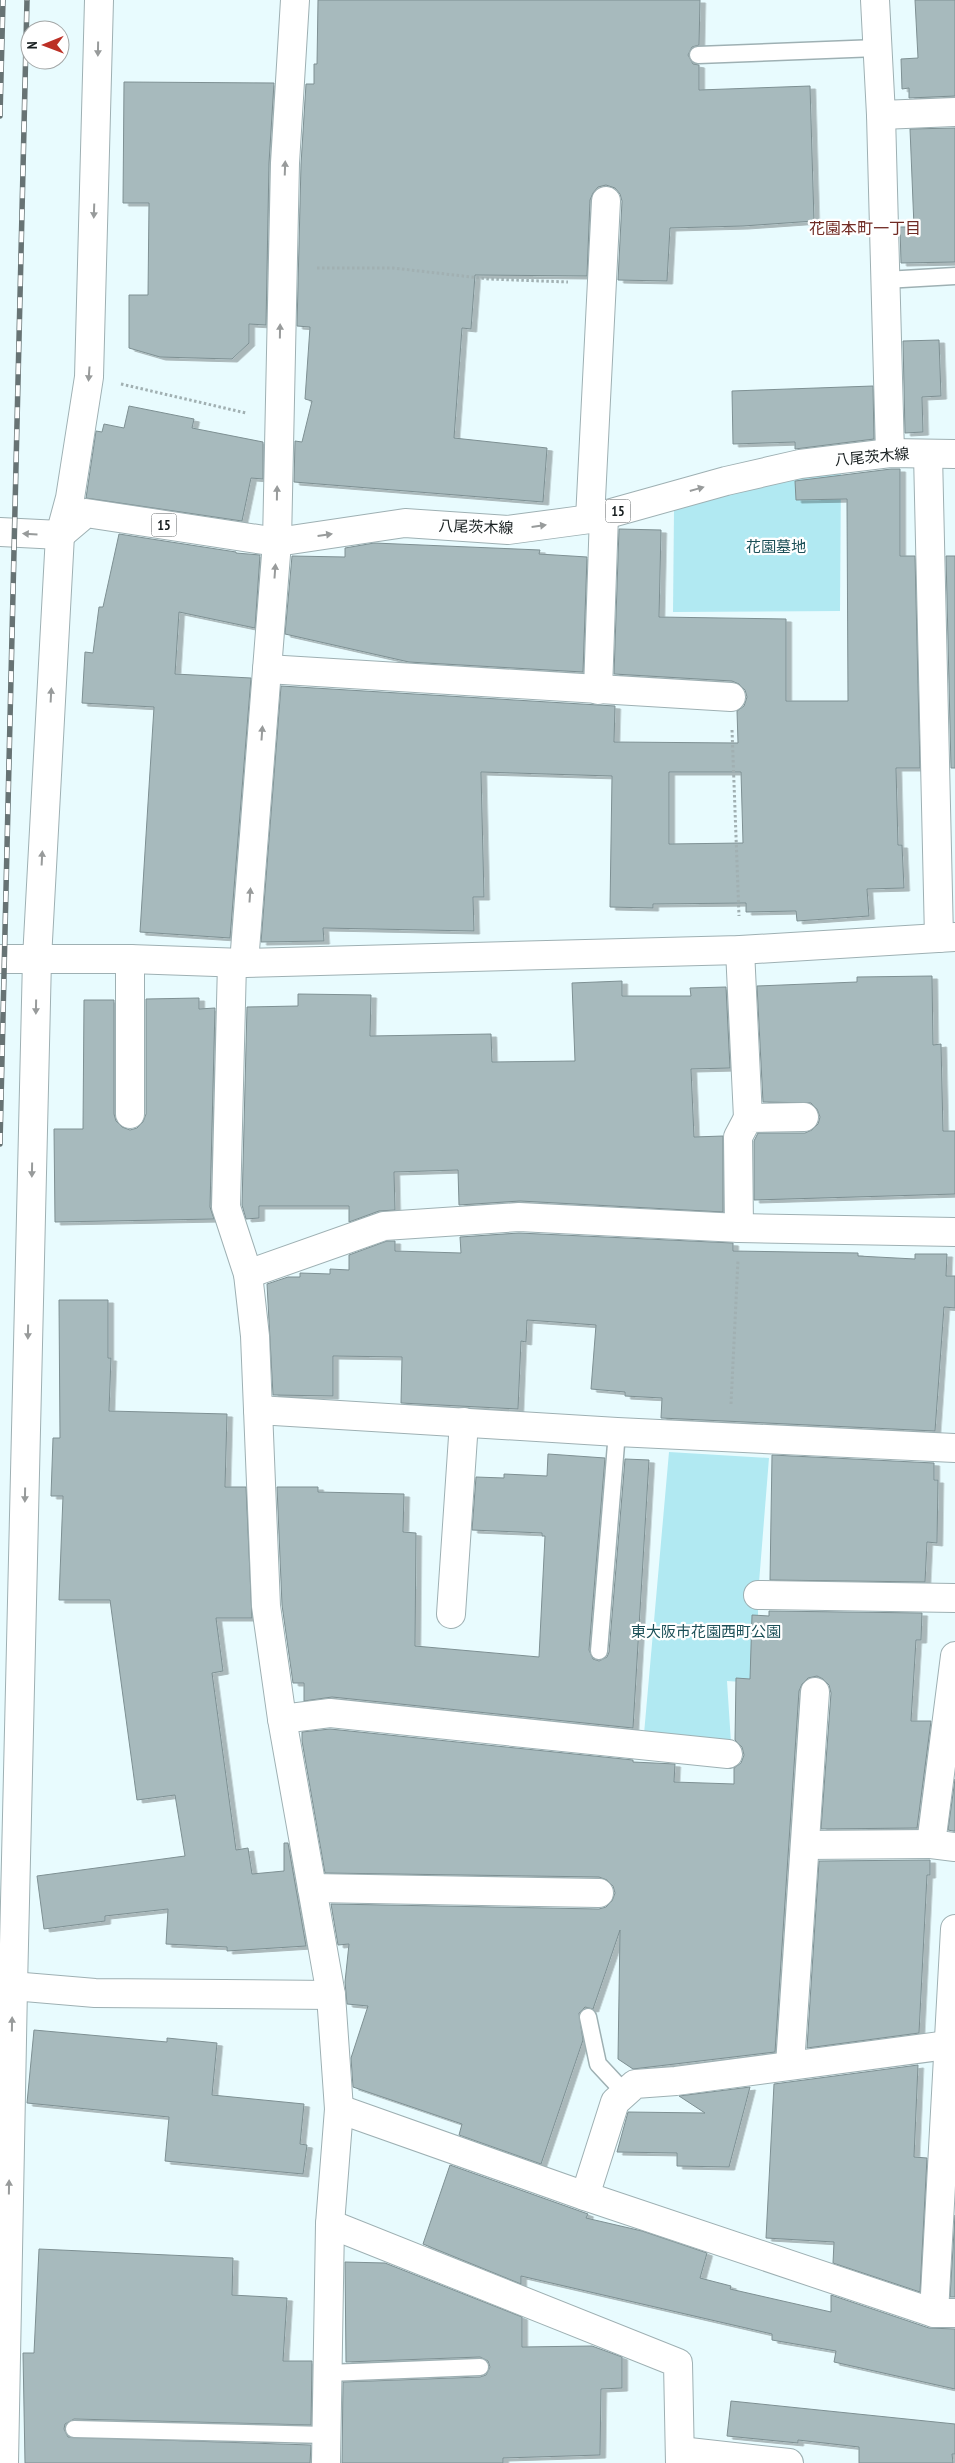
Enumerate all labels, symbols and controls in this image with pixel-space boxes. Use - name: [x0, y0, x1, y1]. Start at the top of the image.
- north arrow: [20, 20, 70, 70]
- text: N: [23, 41, 41, 49]
- one-way arrow: [94, 41, 102, 57]
- one-way arrow: [281, 160, 289, 176]
- one-way arrow: [90, 203, 98, 219]
- district label: 花園本町一丁目: [809, 218, 921, 238]
- one-way arrow: [276, 322, 284, 338]
- one-way arrow: [84, 366, 92, 382]
- street label: 八尾茨木線: [834, 444, 910, 469]
- one-way arrow: [274, 485, 282, 501]
- one-way arrow: [689, 485, 704, 493]
- road number: 15: [606, 500, 630, 522]
- road number: 15: [152, 514, 176, 536]
- street label: 八尾茨木線: [438, 516, 514, 537]
- one-way arrow: [531, 522, 547, 530]
- one-way arrow: [22, 529, 38, 537]
- one-way arrow: [317, 531, 333, 539]
- park label: 花園墓地: [746, 537, 806, 556]
- one-way arrow: [271, 563, 279, 579]
- one-way arrow: [47, 687, 55, 703]
- one-way arrow: [258, 725, 266, 741]
- one-way arrow: [38, 849, 46, 865]
- one-way arrow: [246, 887, 254, 903]
- one-way arrow: [32, 1000, 40, 1016]
- one-way arrow: [28, 1162, 36, 1178]
- one-way arrow: [24, 1325, 32, 1341]
- one-way arrow: [20, 1487, 28, 1503]
- park label: 東大阪市花園西町公園: [631, 1622, 781, 1641]
- one-way arrow: [8, 2016, 16, 2032]
- one-way arrow: [5, 2179, 13, 2195]

